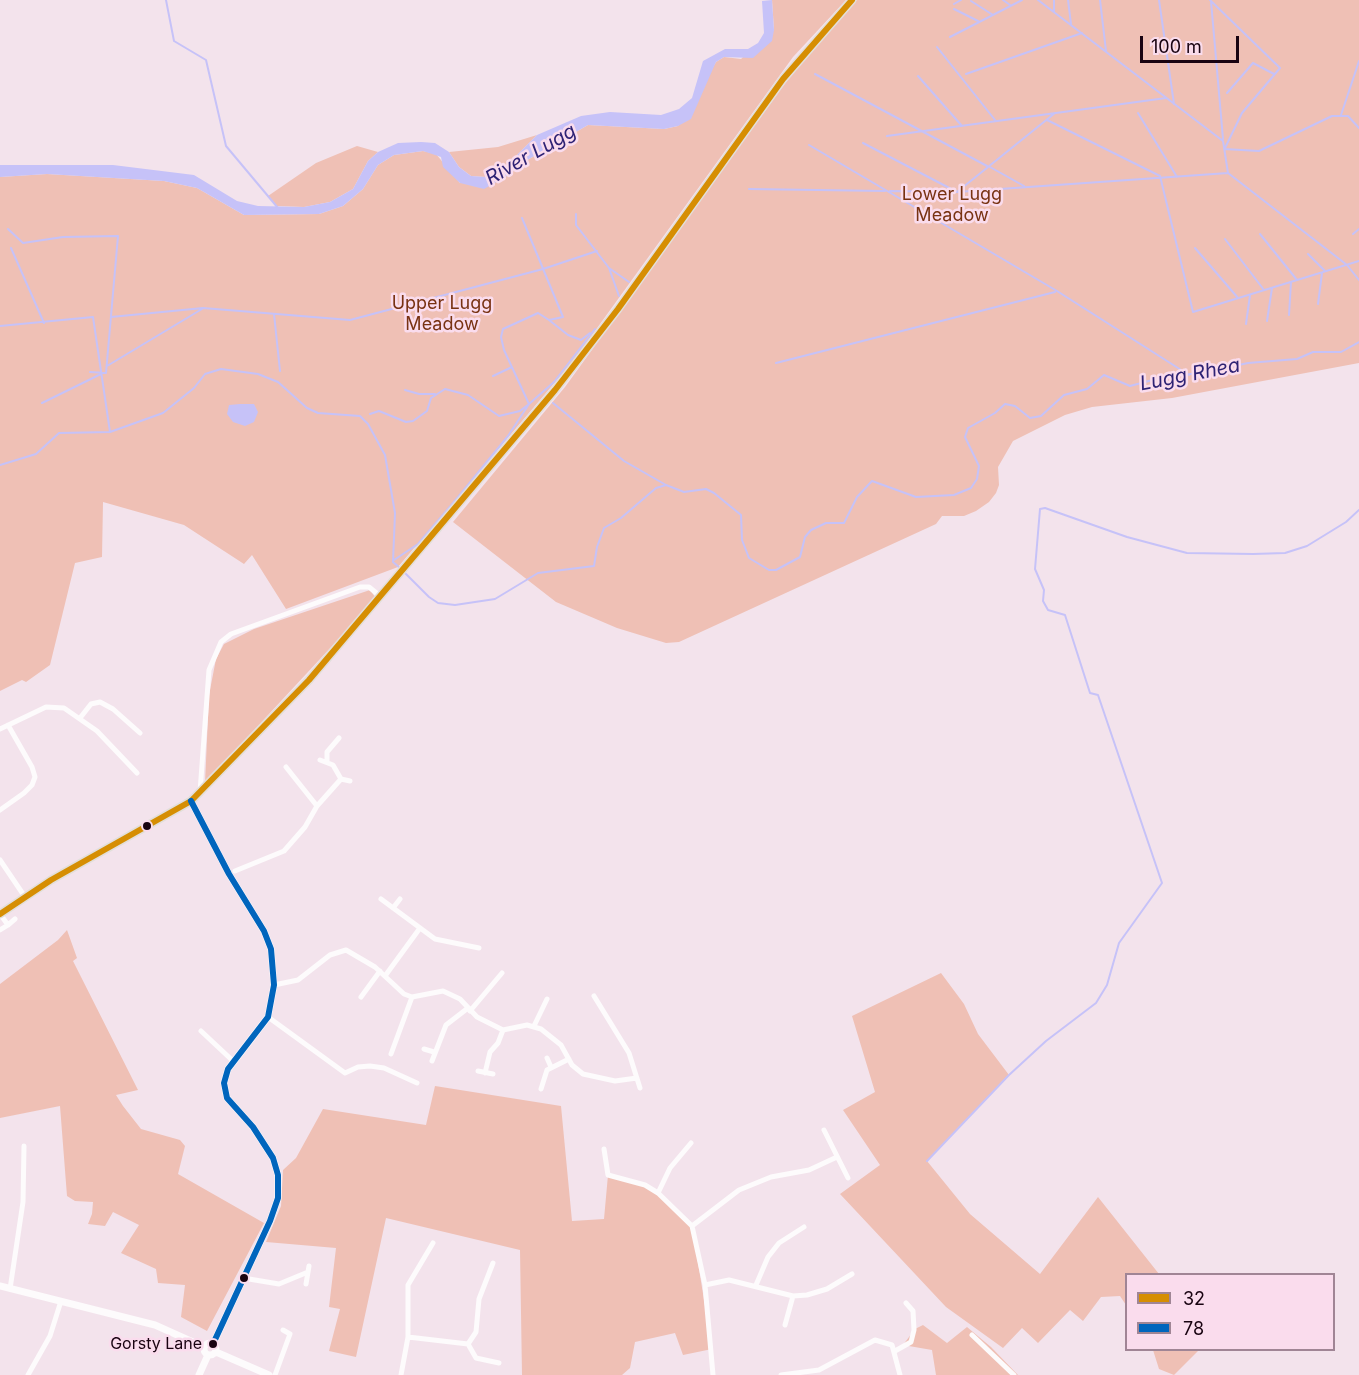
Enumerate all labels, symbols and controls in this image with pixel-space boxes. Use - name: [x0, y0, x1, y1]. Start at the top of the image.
- scale bar: [1143, 24, 1242, 62]
- text: 100 m: [1151, 36, 1202, 57]
- water label: River Lugg: [481, 119, 581, 191]
- park label: Lower Lugg Meadow: [902, 184, 1002, 226]
- park label: Upper Lugg Meadow: [392, 293, 492, 336]
- water label: Lugg Rhea: [1138, 354, 1242, 396]
- unlabelled marker: [141, 820, 153, 832]
- unlabelled marker: [238, 1272, 250, 1284]
- legend: [1125, 1273, 1335, 1351]
- text: 32: [1183, 1288, 1205, 1309]
- text: 78: [1183, 1318, 1204, 1339]
- place label: Gorsty Lane: [110, 1334, 202, 1354]
- marker: Gorsty Lane: [207, 1338, 219, 1350]

